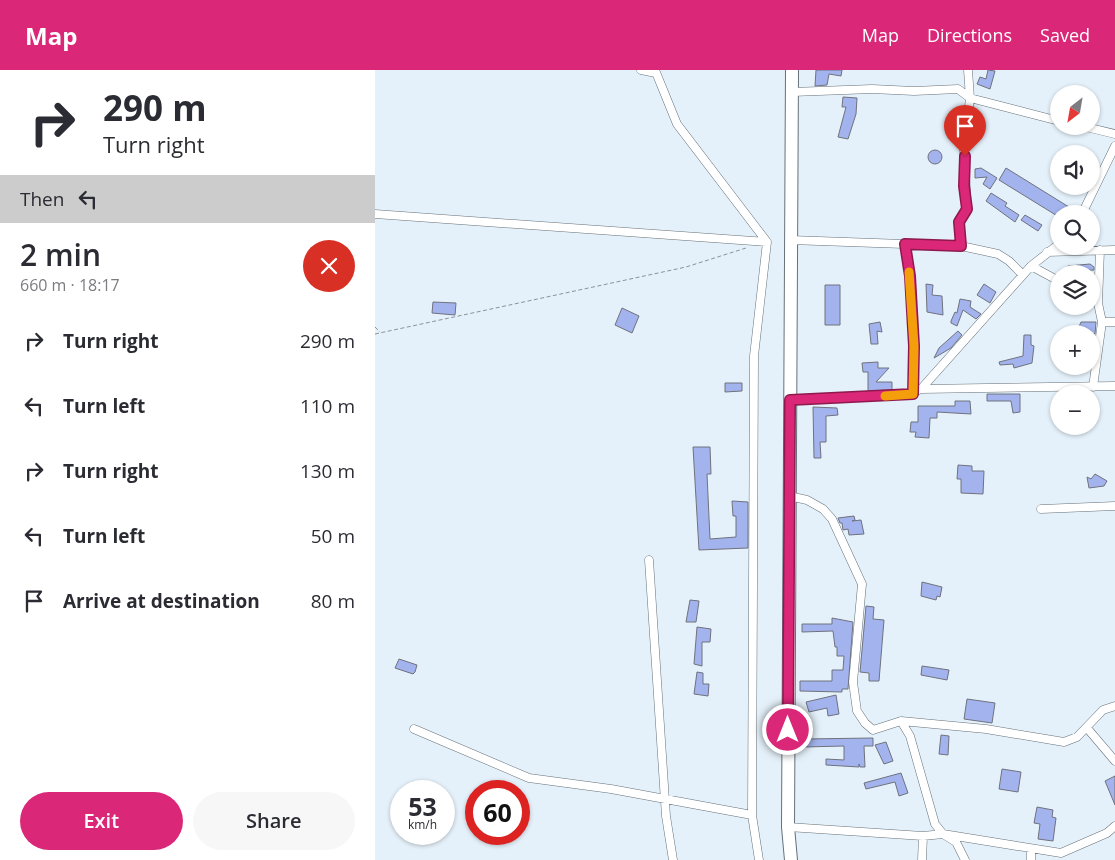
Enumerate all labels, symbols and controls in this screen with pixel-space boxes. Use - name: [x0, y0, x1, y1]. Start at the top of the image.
- text: Map: [25, 19, 77, 52]
- text: Map: [862, 23, 899, 47]
- text: Directions: [927, 23, 1012, 47]
- text: Saved: [1040, 23, 1090, 47]
- text: 290 m: [103, 84, 207, 131]
- north arrow: [1050, 85, 1100, 135]
- map controls: [1050, 85, 1100, 435]
- icon: right: [20, 90, 85, 155]
- pin: [944, 105, 986, 156]
- icon: arrive: [951, 112, 979, 140]
- text: Turn right: [103, 129, 205, 159]
- button: sound: [1050, 145, 1100, 195]
- icon: left: [74, 185, 102, 213]
- text: Then: [20, 186, 64, 212]
- button: search: [1050, 205, 1100, 255]
- text: 2 min: [20, 234, 101, 275]
- button: close: [303, 240, 355, 292]
- button: layers: [1050, 265, 1100, 315]
- text: 660 m · 18:17: [20, 274, 120, 296]
- button: +: [1050, 325, 1100, 375]
- icon: right: [20, 327, 48, 355]
- text: Turn right: [63, 328, 158, 354]
- text: 290 m: [300, 328, 355, 354]
- button: −: [1050, 385, 1100, 435]
- icon: left: [20, 392, 48, 420]
- text: Turn left: [63, 393, 145, 419]
- text: 110 m: [300, 393, 355, 419]
- icon: right: [20, 457, 48, 485]
- text: Turn right: [63, 458, 158, 484]
- text: 130 m: [300, 458, 355, 484]
- icon: left: [20, 522, 48, 550]
- text: Turn left: [63, 523, 145, 549]
- text: 50 m: [311, 523, 355, 549]
- icon: arrive: [20, 587, 48, 615]
- text: Arrive at destination: [63, 588, 260, 614]
- text: 80 m: [311, 588, 355, 614]
- position arrow: [761, 703, 813, 755]
- speed limit sign: 60: [465, 780, 530, 845]
- text: 53: [408, 789, 437, 823]
- button: Exit: [20, 792, 183, 850]
- button: Share: [193, 792, 355, 850]
- text: km/h: [408, 816, 437, 833]

